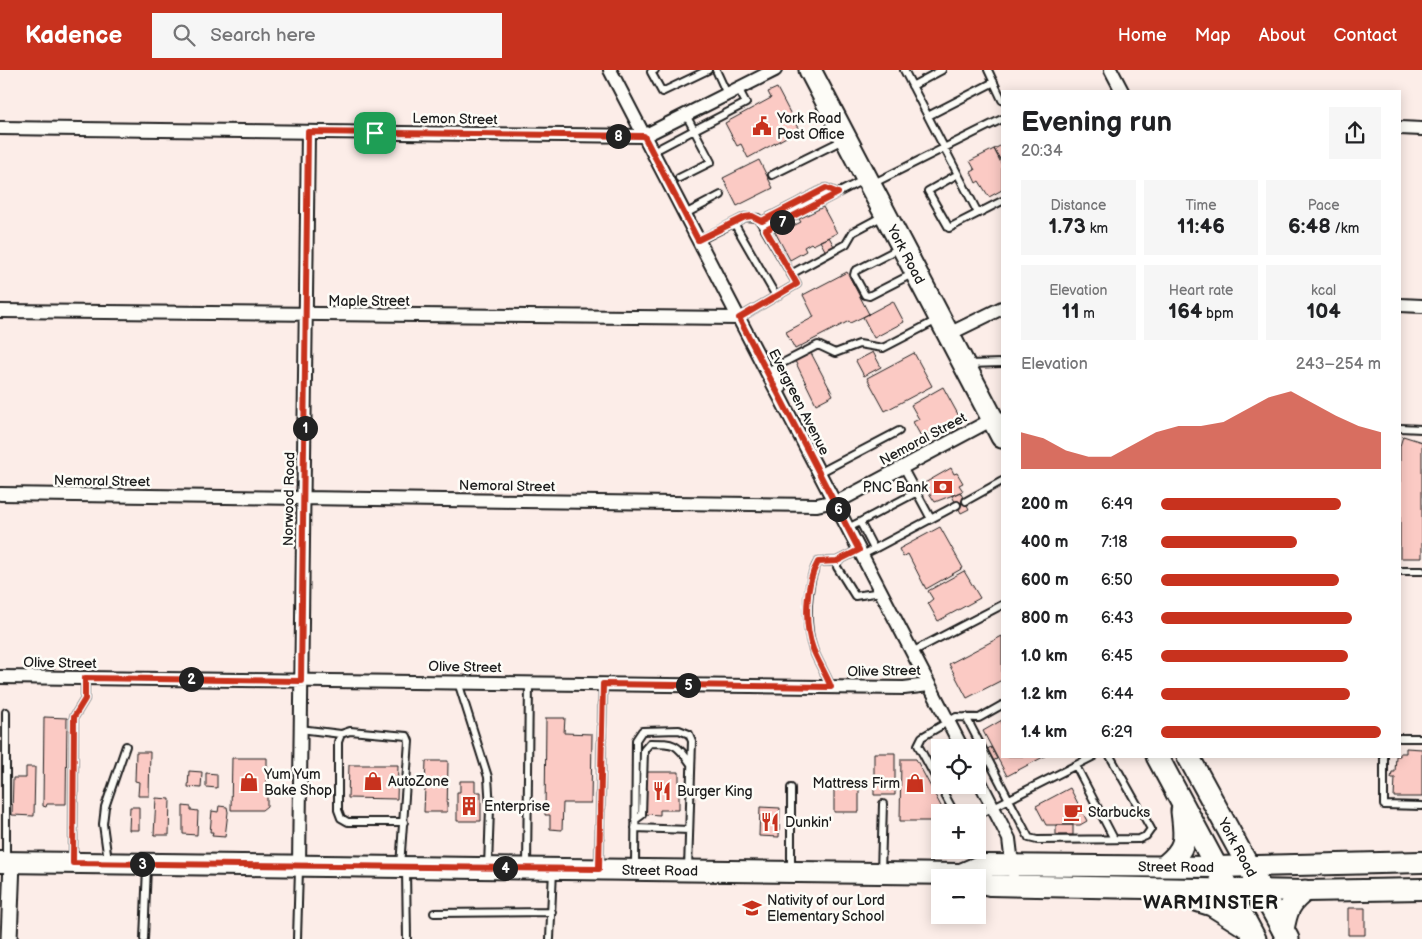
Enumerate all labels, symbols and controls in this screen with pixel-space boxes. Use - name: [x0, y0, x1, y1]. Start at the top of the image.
- search box: [152, 13, 502, 58]
- text: Kadence: [25, 21, 122, 50]
- icon: search: [170, 21, 198, 49]
- text: Search here: [210, 24, 316, 47]
- text: Home: [1118, 25, 1167, 46]
- text: Map: [1195, 25, 1231, 46]
- text: About: [1259, 25, 1306, 46]
- text: Contact: [1334, 25, 1397, 46]
- text: Evening run: [1021, 106, 1172, 139]
- button: share: [1329, 107, 1381, 159]
- street label: Lemon Street: [412, 110, 498, 128]
- place label: York Road Post Office: [776, 110, 845, 143]
- pin: [354, 112, 396, 154]
- public building icon: York Road Post Office: [751, 115, 773, 137]
- icon: arrive: [361, 119, 389, 147]
- pin: 8: [606, 124, 630, 148]
- text: 8: [614, 128, 623, 145]
- text: 20:34: [1021, 142, 1063, 161]
- text: Distance: [1050, 197, 1106, 214]
- text: Time: [1185, 197, 1217, 214]
- text: Pace: [1308, 197, 1340, 214]
- pin: 7: [770, 210, 794, 234]
- text: 7: [779, 214, 786, 231]
- text: 1.73: [1049, 214, 1086, 239]
- text: 11:46: [1177, 214, 1225, 239]
- text: 6:48: [1288, 214, 1331, 239]
- text: km: [1086, 220, 1108, 237]
- text: /km: [1331, 220, 1359, 237]
- street label: York Road: [883, 221, 929, 287]
- text: Elevation: [1049, 282, 1108, 299]
- text: Heart rate: [1169, 282, 1233, 299]
- text: kcal: [1311, 282, 1336, 299]
- street label: Maple Street: [328, 293, 410, 310]
- text: 11: [1062, 299, 1079, 324]
- text: 164: [1168, 299, 1202, 324]
- text: 104: [1307, 299, 1341, 324]
- text: m: [1079, 305, 1095, 322]
- text: bpm: [1202, 305, 1234, 322]
- street label: Evergreen Avenue: [765, 346, 833, 458]
- text: Elevation: [1021, 355, 1088, 374]
- text: 243–254 m: [1296, 355, 1381, 374]
- street label: Nemoral Street: [877, 409, 970, 469]
- pin: 1: [292, 416, 318, 440]
- text: 1: [303, 420, 308, 437]
- street label: Norwood Road: [280, 452, 298, 546]
- street label: Nemoral Street: [54, 472, 151, 490]
- bank icon: PNC Bank: [932, 476, 954, 498]
- street label: Nemoral Street: [459, 477, 556, 495]
- place label: PNC Bank: [863, 479, 928, 496]
- text: 200 m: [1021, 495, 1068, 514]
- text: 6:49: [1101, 495, 1133, 514]
- pin: 6: [826, 496, 850, 522]
- text: 6: [834, 501, 843, 518]
- text: 400 m: [1021, 533, 1068, 552]
- text: 7:18: [1101, 533, 1128, 552]
- text: 600 m: [1021, 571, 1069, 590]
- text: 6:50: [1101, 571, 1133, 590]
- text: 800 m: [1021, 609, 1069, 628]
- text: 6:43: [1101, 609, 1134, 628]
- text: 1.0 km: [1021, 647, 1068, 666]
- text: 6:45: [1101, 647, 1133, 666]
- street label: Olive Street: [23, 654, 98, 672]
- street label: Olive Street: [428, 658, 503, 676]
- street label: Olive Street: [847, 662, 922, 680]
- pin: 2: [178, 666, 204, 692]
- text: 2: [187, 671, 196, 688]
- pin: 5: [676, 672, 700, 698]
- text: 5: [684, 677, 693, 694]
- text: 1.2 km: [1021, 685, 1067, 704]
- text: 6:44: [1101, 685, 1134, 704]
- text: 1.4 km: [1021, 723, 1067, 742]
- text: 6:29: [1101, 723, 1133, 742]
- map controls: [931, 739, 986, 924]
- button: locate: [931, 739, 986, 794]
- place label: Yum Yum Bake Shop: [263, 766, 332, 799]
- shop icon: AutoZone: [362, 770, 384, 792]
- shop icon: Yum Yum Bake Shop: [238, 771, 260, 793]
- shop icon: Mattress Firm: [904, 772, 926, 794]
- place label: AutoZone: [388, 773, 449, 790]
- place label: Mattress Firm: [812, 775, 900, 792]
- restaurant icon: Burger King: [651, 780, 673, 802]
- place label: Burger King: [677, 783, 753, 800]
- building icon: Enterprise: [458, 795, 480, 817]
- place label: Enterprise: [484, 798, 550, 815]
- cafe icon: Starbucks: [1062, 801, 1084, 823]
- button: +: [931, 804, 986, 859]
- place label: Starbucks: [1088, 804, 1150, 821]
- restaurant icon: Dunkin': [759, 811, 781, 833]
- place label: Dunkin': [785, 814, 832, 831]
- street label: York Road: [1214, 814, 1261, 880]
- pin: 3: [130, 852, 154, 876]
- text: 3: [138, 856, 147, 873]
- pin: 4: [492, 856, 518, 880]
- street label: Street Road: [1138, 858, 1214, 875]
- text: 4: [501, 860, 510, 877]
- street label: Street Road: [622, 861, 698, 879]
- button: −: [931, 869, 986, 924]
- place label: Nativity of our Lord Elementary School: [767, 892, 885, 925]
- district label: WARMINSTER: [1143, 892, 1279, 915]
- school or university icon: Nativity of our Lord Elementary School: [741, 897, 763, 919]

